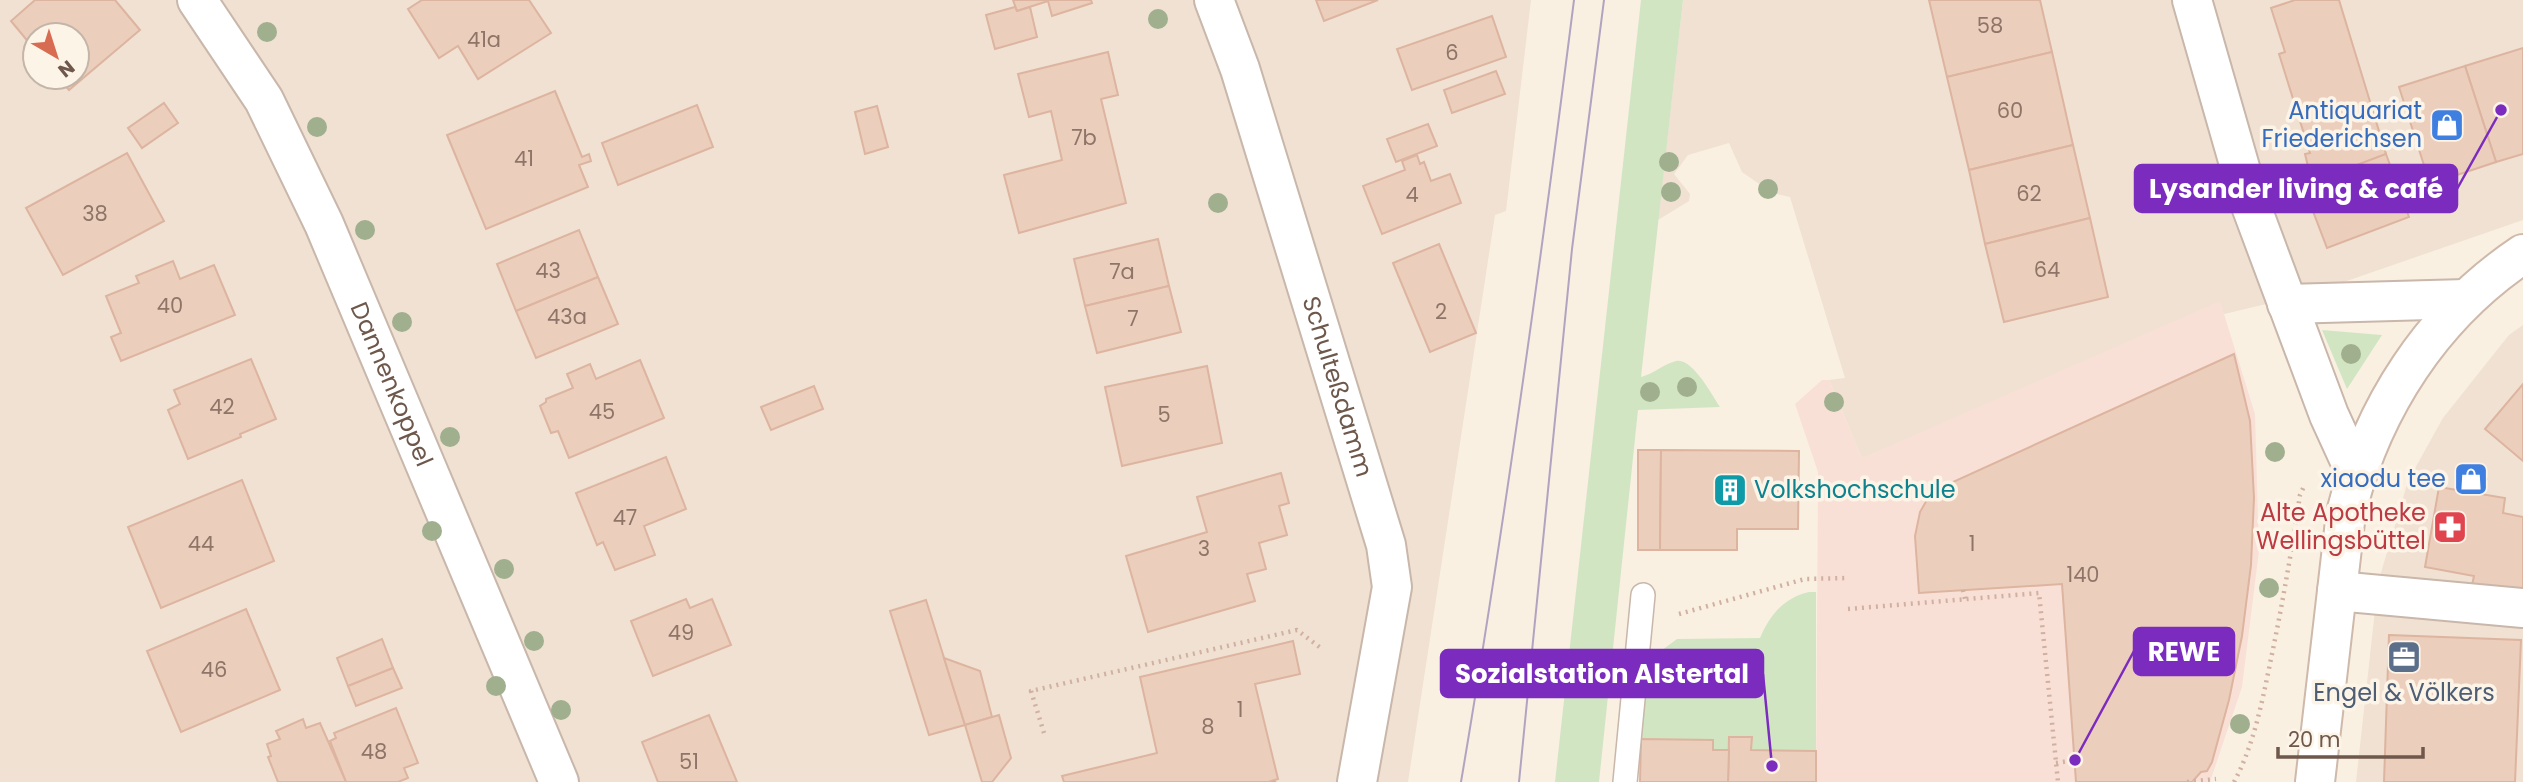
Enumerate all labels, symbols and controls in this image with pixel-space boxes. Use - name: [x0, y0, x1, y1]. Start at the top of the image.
- house number: 58: [1977, 11, 2003, 40]
- north arrow: [21, 21, 91, 91]
- house number: 41a: [467, 25, 501, 54]
- house number: 6: [1445, 38, 1459, 67]
- text: N: [52, 54, 80, 84]
- place label: Antiquariat Friederichsen: [2262, 94, 2422, 155]
- house number: 60: [1997, 96, 2023, 125]
- shop icon: Antiquariat Friederichsen: [2428, 106, 2466, 144]
- house number: 7b: [1071, 123, 1097, 152]
- house number: 41: [514, 144, 534, 173]
- callout: Lysander living & café: [2135, 165, 2457, 212]
- text: Lysander living & café: [2149, 171, 2443, 207]
- house number: 62: [2016, 179, 2042, 208]
- house number: 4: [1405, 180, 1419, 209]
- house number: 38: [82, 199, 108, 228]
- house number: 64: [2034, 255, 2060, 284]
- house number: 43: [535, 256, 561, 285]
- house number: 7a: [1109, 257, 1135, 286]
- house number: 40: [157, 291, 183, 320]
- street label: Schulteßdamm: [1295, 292, 1381, 481]
- street label: Dannenkoppel: [343, 297, 441, 471]
- house number: 2: [1435, 297, 1447, 326]
- house number: 43a: [547, 302, 587, 331]
- house number: 7: [1127, 304, 1139, 333]
- house number: 42: [209, 392, 235, 421]
- house number: 45: [589, 397, 615, 426]
- house number: 5: [1157, 400, 1171, 429]
- shop icon: xiaodu tee: [2452, 460, 2490, 498]
- place label: xiaodu tee: [2321, 462, 2446, 495]
- building icon: Volkshochschule: [1711, 471, 1749, 509]
- place label: Volkshochschule: [1754, 473, 1956, 506]
- place label: Alte Apotheke Wellingsbüttel: [2256, 496, 2426, 557]
- house number: 47: [613, 503, 637, 532]
- pharmacy icon: Alte Apotheke Wellingsbüttel: [2431, 508, 2469, 546]
- house number: 44: [188, 529, 214, 558]
- house number: 1: [1969, 529, 1975, 558]
- house number: 3: [1198, 534, 1210, 563]
- house number: 140: [2066, 560, 2100, 589]
- house number: 49: [668, 618, 694, 647]
- callout: REWE: [2134, 628, 2234, 675]
- text: REWE: [2148, 634, 2220, 670]
- office icon: Engel & Völkers: [2385, 638, 2423, 676]
- callout: Sozialstation Alstertal: [1441, 650, 1763, 697]
- house number: 46: [201, 655, 227, 684]
- text: Sozialstation Alstertal: [1455, 656, 1749, 692]
- place label: Engel & Völkers: [2313, 676, 2495, 709]
- house number: 1: [1237, 695, 1243, 724]
- house number: 8: [1201, 712, 1215, 741]
- scale bar: [2278, 716, 2423, 760]
- text: 20 m: [2288, 725, 2341, 754]
- house number: 48: [361, 737, 387, 766]
- house number: 51: [679, 747, 699, 776]

